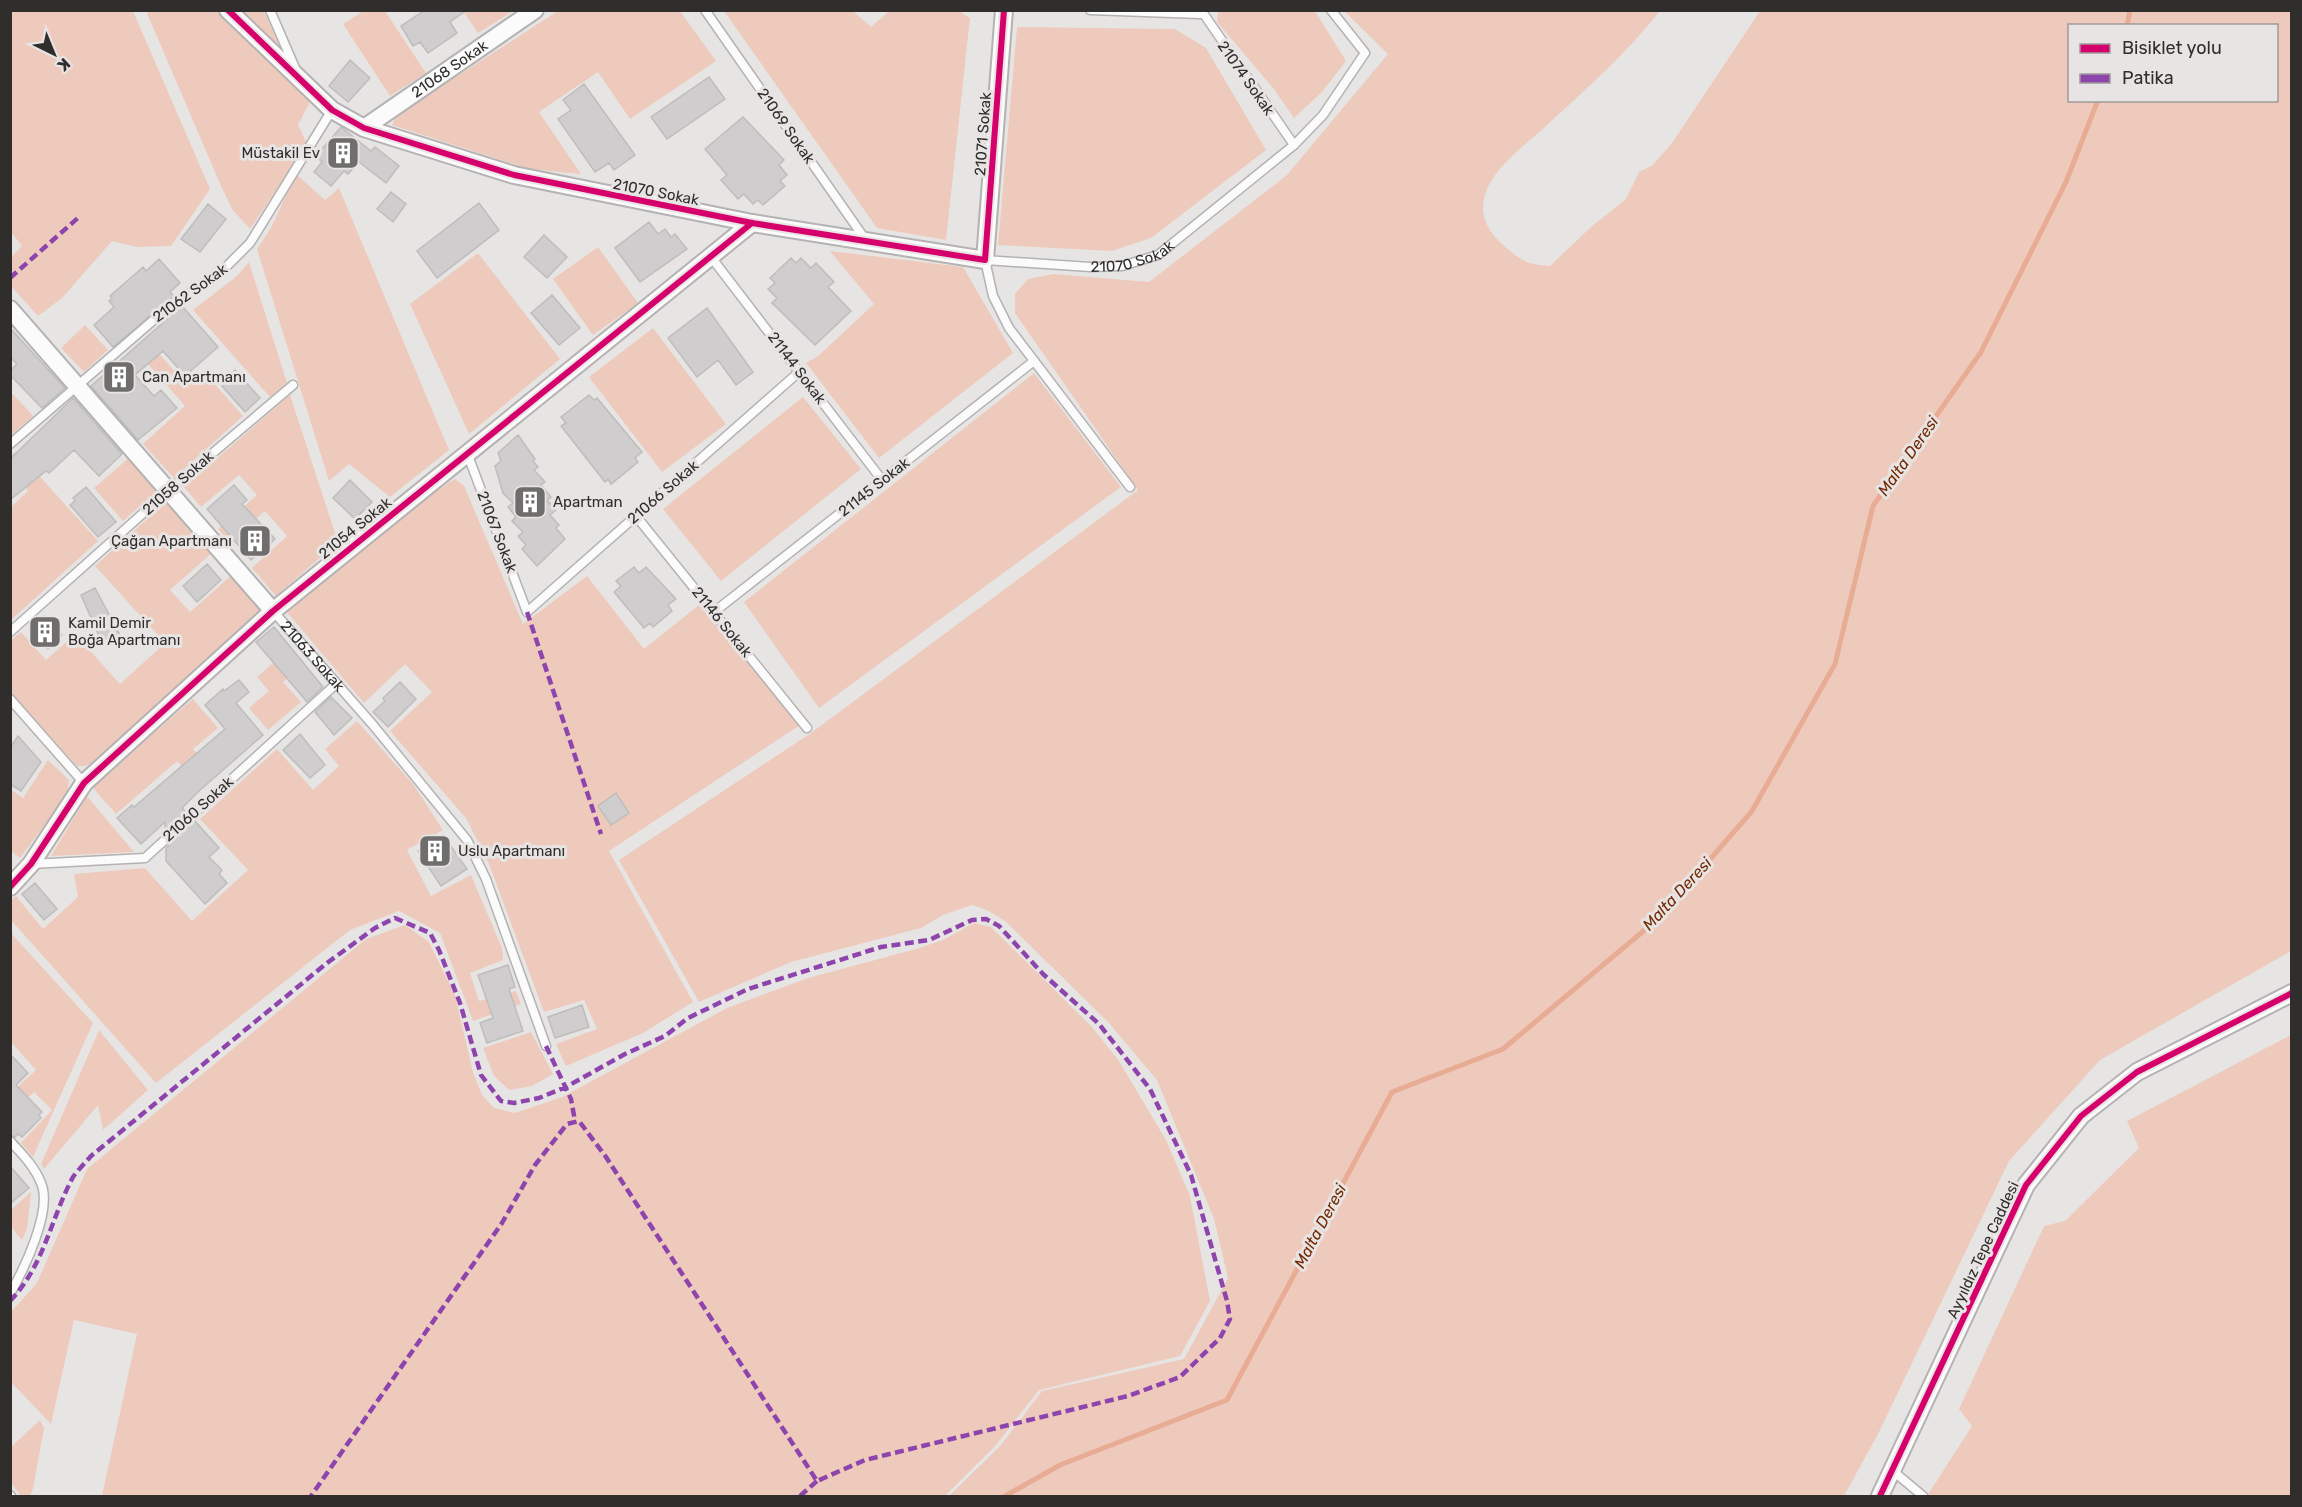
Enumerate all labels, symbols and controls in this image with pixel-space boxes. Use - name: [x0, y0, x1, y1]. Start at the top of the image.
- north arrow: [24, 24, 84, 84]
- legend: [2068, 24, 2278, 102]
- street label: 21068 Sokak: [408, 36, 491, 102]
- street label: 21074 Sokak: [1214, 37, 1278, 119]
- text: Bisiklet yolu: [2122, 37, 2222, 59]
- text: K: [53, 54, 74, 75]
- text: Patika: [2122, 67, 2174, 89]
- street label: 21069 Sokak: [753, 85, 819, 167]
- street label: 21071 Sokak: [971, 91, 995, 177]
- building icon: Müstakil Ev: [325, 135, 361, 171]
- place label: Müstakil Ev: [241, 144, 320, 162]
- street label: 21070 Sokak: [611, 175, 701, 209]
- street label: 21070 Sokak: [1090, 236, 1178, 276]
- street label: 21062 Sokak: [149, 260, 231, 326]
- street label: 21144 Sokak: [764, 328, 830, 408]
- building icon: Can Apartmanı: [101, 359, 137, 395]
- place label: Can Apartmanı: [142, 368, 246, 386]
- water label: Malta Deresi: [1874, 412, 1943, 499]
- street label: 21058 Sokak: [139, 447, 217, 519]
- street label: 21145 Sokak: [835, 454, 913, 520]
- street label: 21066 Sokak: [624, 456, 702, 528]
- building icon: Apartman: [512, 484, 548, 520]
- street label: 21067 Sokak: [473, 489, 521, 576]
- street label: 21054 Sokak: [315, 493, 395, 563]
- place label: Apartman: [553, 493, 623, 511]
- building icon: Çağan Apartmanı: [237, 523, 273, 559]
- place label: Çağan Apartmanı: [111, 532, 232, 550]
- street label: 21146 Sokak: [688, 583, 756, 661]
- building icon: Kamil Demir Boğa Apartmanı: [27, 614, 63, 650]
- place label: Kamil Demir Boğa Apartmanı: [68, 614, 180, 649]
- street label: 21063 Sokak: [277, 617, 349, 695]
- street label: 21060 Sokak: [159, 773, 237, 845]
- building icon: Uslu Apartmanı: [417, 833, 453, 869]
- place label: Uslu Apartmanı: [458, 842, 565, 860]
- water label: Malta Deresi: [1639, 853, 1716, 934]
- street label: Ayyıldız Tepe Caddesi: [1943, 1179, 2023, 1321]
- water label: Malta Deresi: [1290, 1180, 1351, 1271]

